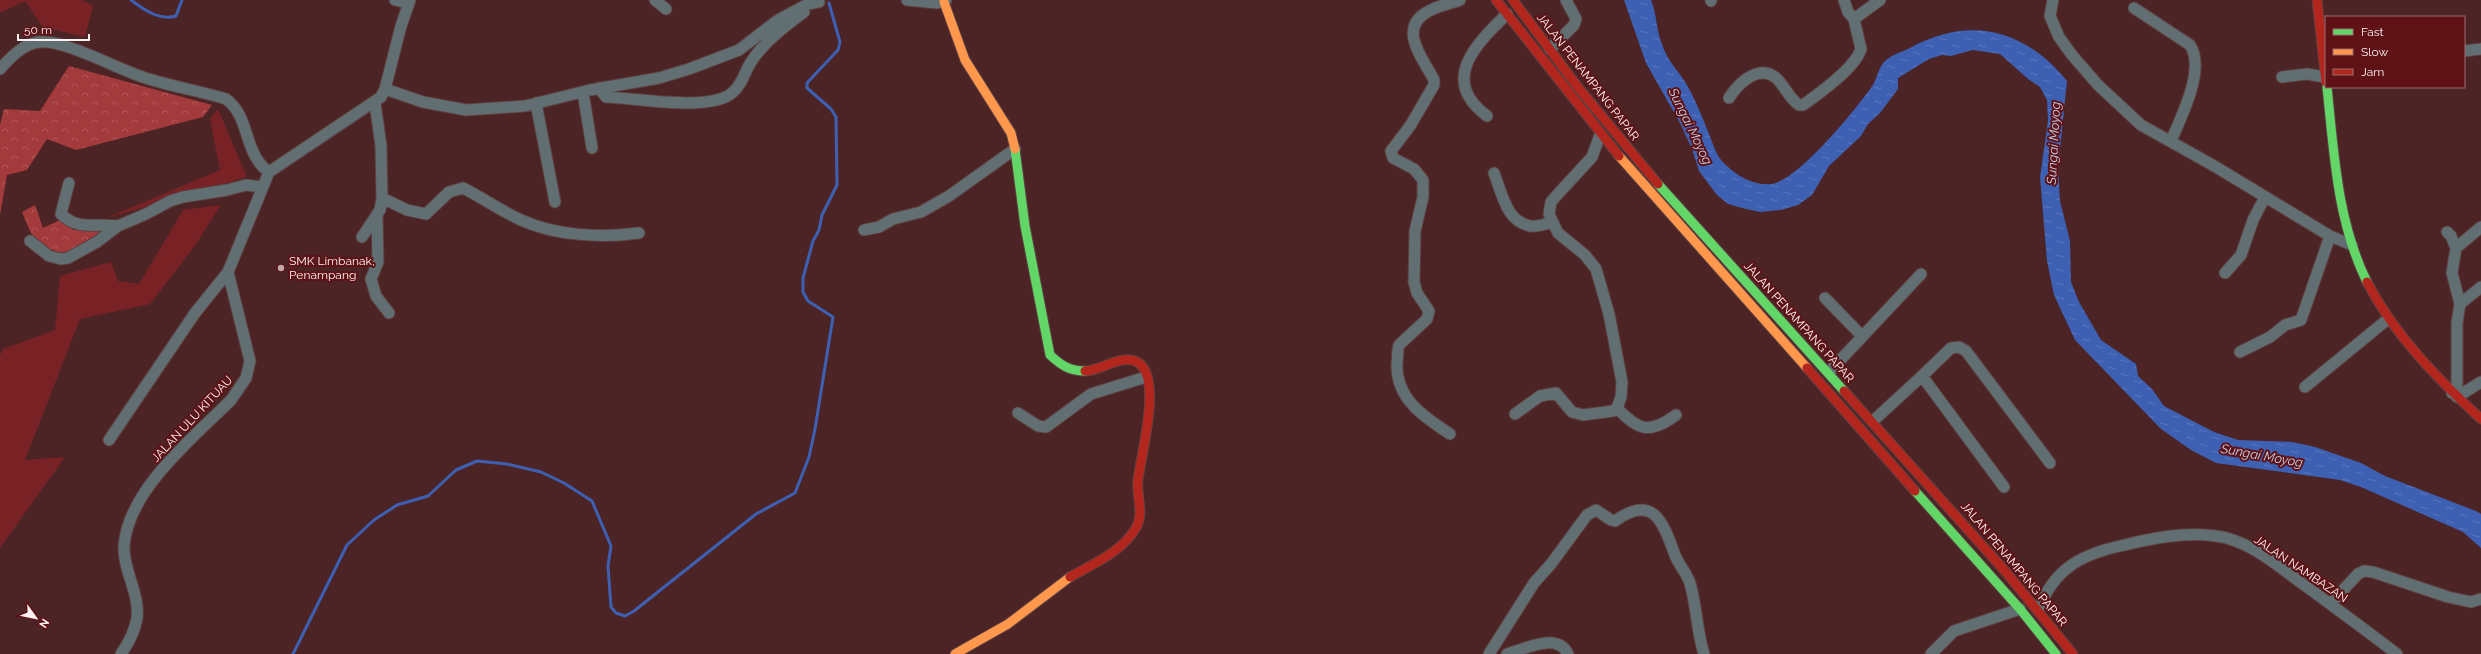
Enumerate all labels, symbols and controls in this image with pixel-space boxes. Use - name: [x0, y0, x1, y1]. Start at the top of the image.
- street label: JALAN PENAMPANG PAPAR: [1534, 11, 1642, 143]
- scale bar: [18, 16, 89, 42]
- legend: [2325, 16, 2465, 88]
- text: 50 m: [24, 23, 52, 37]
- text: Fast: [2361, 25, 2384, 39]
- text: Slow: [2361, 45, 2388, 59]
- text: Jam: [2361, 65, 2384, 79]
- water label: Sungai Moyog: [1665, 85, 1716, 167]
- water label: Sungai Moyog: [2044, 101, 2063, 186]
- place label: SMK Limbanak, Penampang: [289, 254, 375, 282]
- street label: JALAN PENAMPANG PAPAR: [1741, 259, 1857, 385]
- marker: SMK Limbanak, Penampang: [276, 263, 286, 273]
- street label: JALAN ULU KITUAU: [149, 373, 235, 465]
- water label: Sungai Moyog: [2219, 441, 2304, 470]
- street label: JALAN PENAMPANG PAPAR: [1958, 499, 2070, 629]
- street label: JALAN NAMBAZAN: [2252, 532, 2350, 606]
- north arrow: [16, 598, 56, 638]
- text: N: [36, 616, 52, 630]

